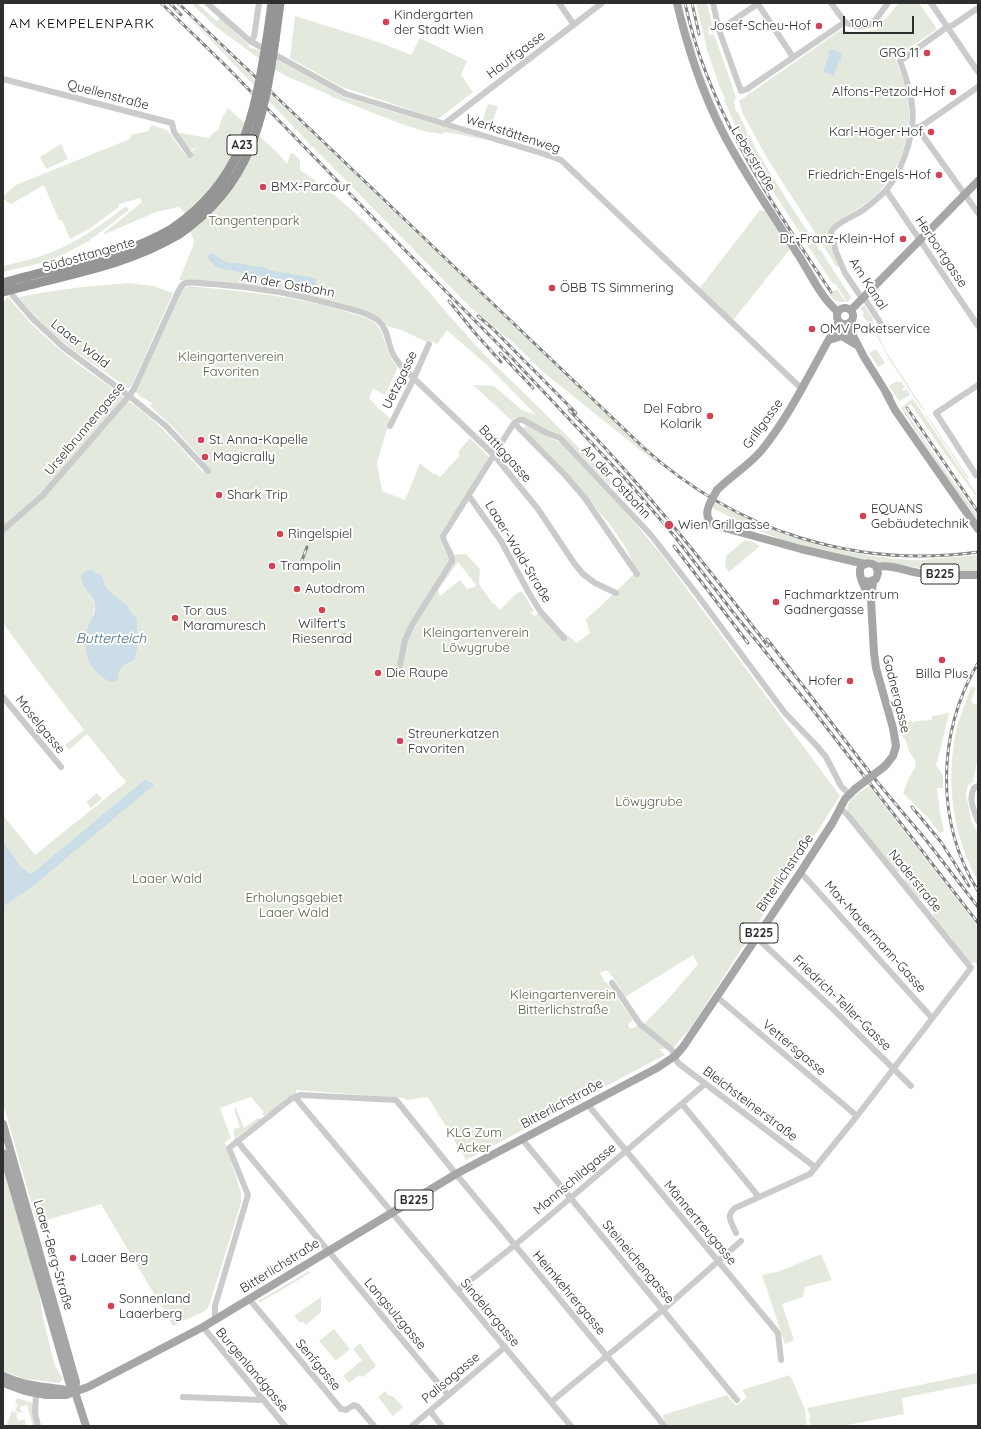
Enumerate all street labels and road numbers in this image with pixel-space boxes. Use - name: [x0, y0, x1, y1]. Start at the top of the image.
- street label: Hauffgasse: [484, 28, 548, 82]
- street label: Quellenstraße: [65, 77, 151, 113]
- street label: Werkstättenweg: [464, 111, 562, 157]
- street label: Leberstraße: [728, 124, 778, 194]
- road number: A23: [227, 135, 257, 155]
- street label: Herbortgasse: [912, 214, 970, 290]
- street label: Südosttangente: [41, 234, 137, 276]
- street label: Am Kanal: [845, 255, 891, 313]
- street label: An der Ostbahn: [240, 269, 336, 301]
- street label: Laaer Wald: [48, 316, 112, 372]
- street label: Uetzgasse: [379, 348, 421, 412]
- street label: Urselbrunnengasse: [42, 379, 128, 479]
- street label: Grillgasse: [740, 396, 786, 452]
- street label: Battiggasse: [475, 422, 535, 486]
- street label: An der Ostbahn: [578, 442, 654, 522]
- street label: Laaer-Wald-Straße: [481, 498, 555, 606]
- road number: B225: [921, 564, 959, 584]
- street label: Gadnergasse: [879, 653, 913, 735]
- street label: Moselgasse: [12, 693, 68, 757]
- street label: Bitterlichstraße: [753, 831, 817, 915]
- street label: Naderstraße: [885, 847, 945, 915]
- street label: Max-Mauermann-Gasse: [821, 878, 929, 996]
- road number: B225: [740, 923, 778, 943]
- street label: Friedrich-Teller-Gasse: [790, 952, 894, 1054]
- street label: Vettersgasse: [759, 1017, 829, 1079]
- street label: Bleichsteinerstraße: [700, 1063, 800, 1145]
- street label: Bitterlichstraße: [518, 1076, 606, 1132]
- street label: Mannschildgasse: [531, 1140, 619, 1218]
- street label: Männertreugasse: [660, 1178, 740, 1268]
- road number: B225: [395, 1190, 433, 1210]
- street label: Laaer-Berg-Straße: [30, 1198, 76, 1312]
- street label: Steineichengasse: [599, 1217, 677, 1307]
- street label: Bitterlichstraße: [237, 1235, 323, 1297]
- street label: Heimkehrergasse: [529, 1248, 609, 1338]
- street label: Langsulzgasse: [361, 1275, 429, 1353]
- street label: Sindelargasse: [457, 1276, 523, 1350]
- street label: Burgenlandgasse: [212, 1325, 292, 1415]
- street label: Senfgasse: [292, 1336, 344, 1394]
- street label: Palisagasse: [419, 1349, 483, 1407]

